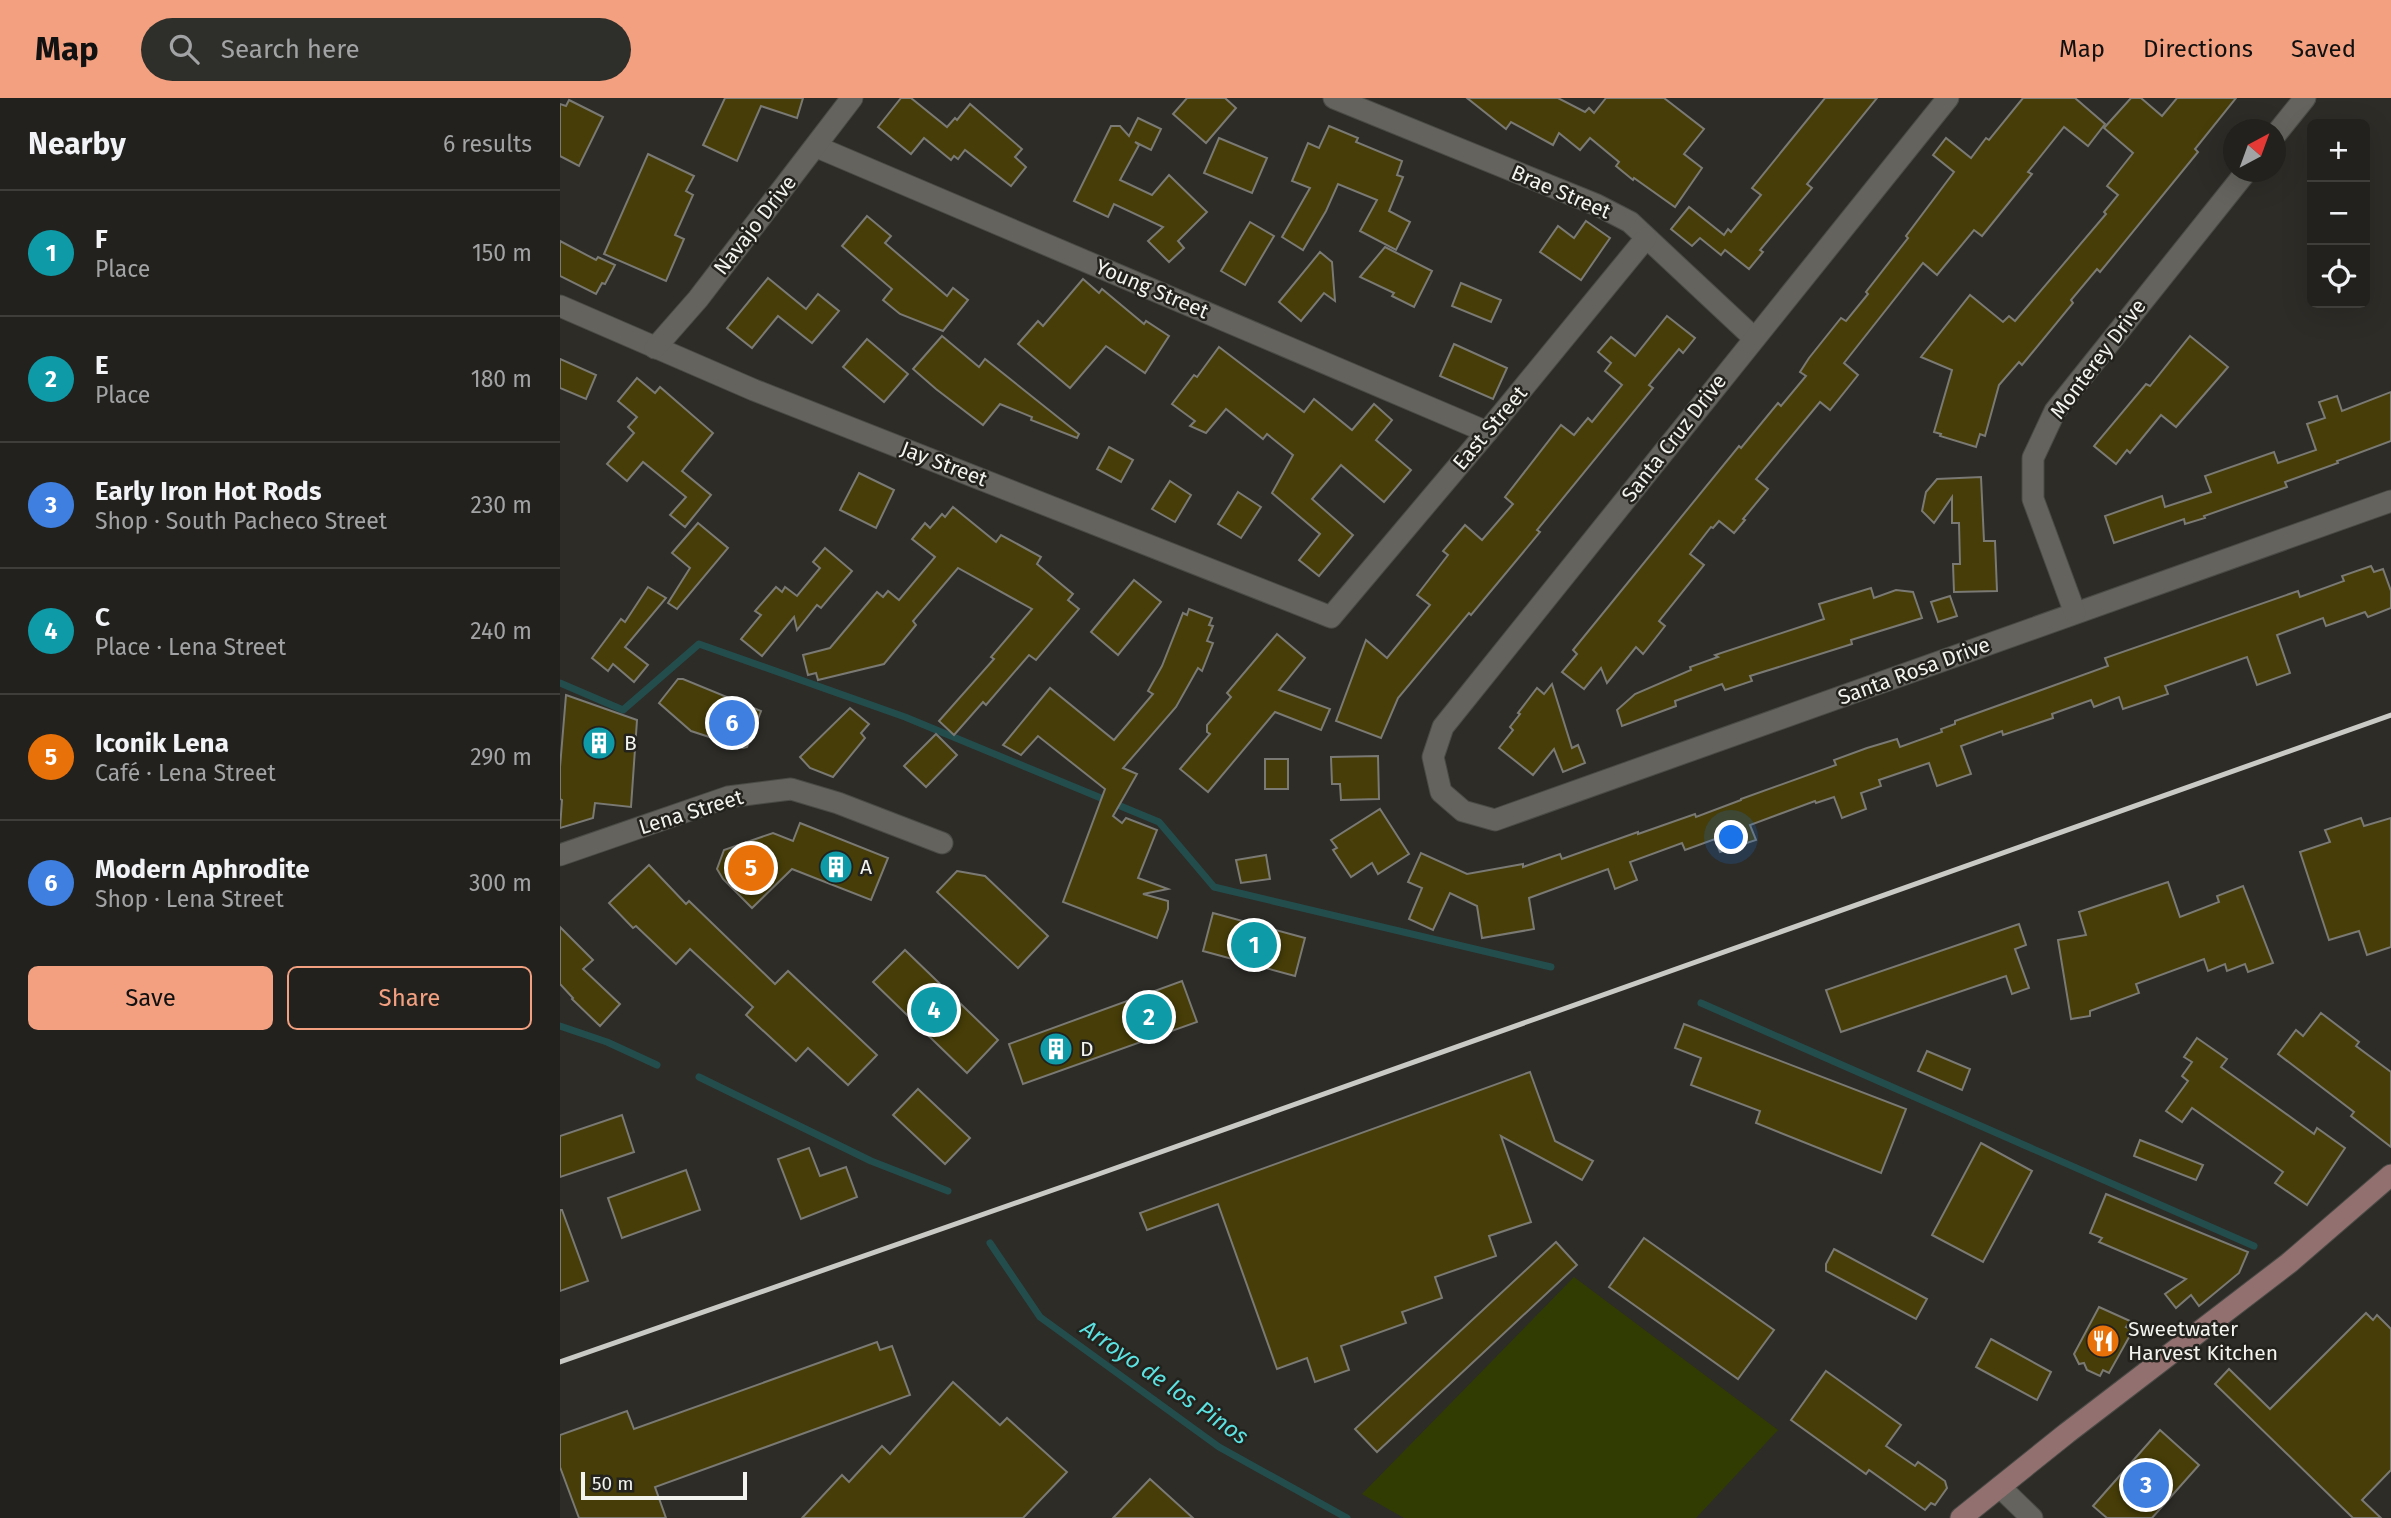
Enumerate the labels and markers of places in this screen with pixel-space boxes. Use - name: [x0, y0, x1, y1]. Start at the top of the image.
- pin: 6: [709, 697, 755, 749]
- building icon: B: [580, 724, 618, 762]
- place label: B: [624, 730, 637, 756]
- pin: 5: [728, 842, 774, 894]
- building icon: A: [817, 848, 855, 886]
- place label: A: [860, 854, 872, 880]
- pin: 1: [1231, 919, 1277, 971]
- pin: 4: [911, 984, 957, 1036]
- pin: 2: [1126, 991, 1172, 1043]
- building icon: D: [1037, 1030, 1075, 1068]
- place label: D: [1080, 1036, 1094, 1062]
- place label: Sweetwater Harvest Kitchen: [2128, 1316, 2278, 1366]
- restaurant icon: Sweetwater Harvest Kitchen: [2084, 1322, 2122, 1360]
- pin: 3: [2123, 1459, 2169, 1511]

